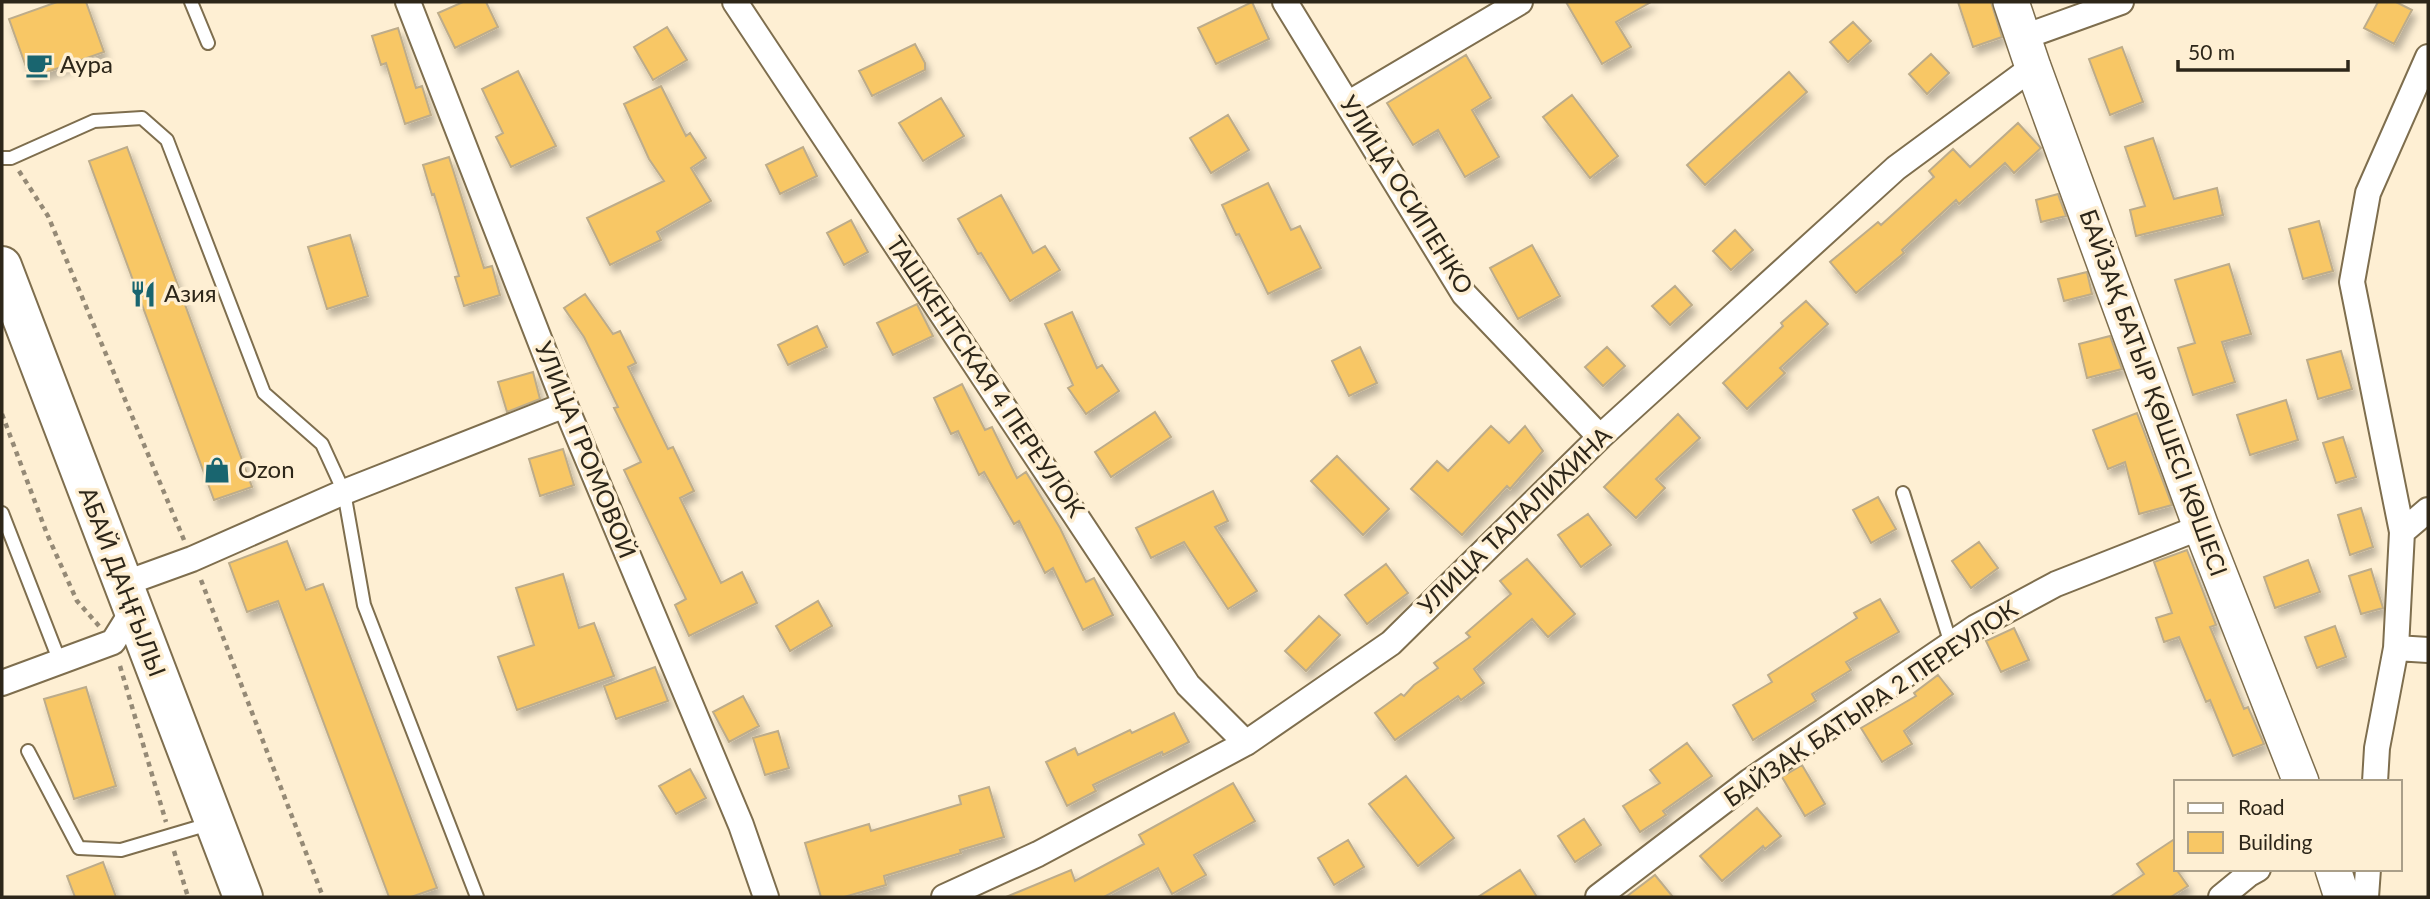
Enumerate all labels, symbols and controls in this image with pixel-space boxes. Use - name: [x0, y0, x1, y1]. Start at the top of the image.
- scale bar: [2178, 28, 2348, 72]
- text: 50 m: [2188, 39, 2235, 64]
- place label: Аура: [60, 49, 113, 78]
- cafe icon: Аура: [24, 50, 54, 80]
- street label: УЛИЦА ОСИПЕНКО: [1334, 90, 1480, 299]
- street label: БАЙЗАҚ БАТЫР ҚӨШЕСІ КӨШЕСІ: [2074, 205, 2234, 580]
- street label: ТАШКЕНТСКАЯ 4 ПЕРЕУЛОК: [881, 230, 1091, 522]
- place label: Азия: [164, 278, 217, 307]
- restaurant icon: Азия: [128, 279, 158, 309]
- street label: УЛИЦА ГРОМОВОЙ: [530, 337, 643, 562]
- street label: УЛИЦА ТАЛАЛИХИНА: [1411, 419, 1617, 620]
- place label: Ozon: [238, 454, 295, 483]
- shop icon: Ozon: [202, 455, 232, 485]
- street label: АБАЙ ДАҢҒЫЛЫ: [74, 483, 173, 680]
- street label: БАЙЗАК БАТЫРА 2 ПЕРЕУЛОК: [1718, 593, 2023, 812]
- legend: [2174, 780, 2402, 871]
- text: Road: [2238, 794, 2285, 819]
- text: Building: [2238, 829, 2313, 854]

